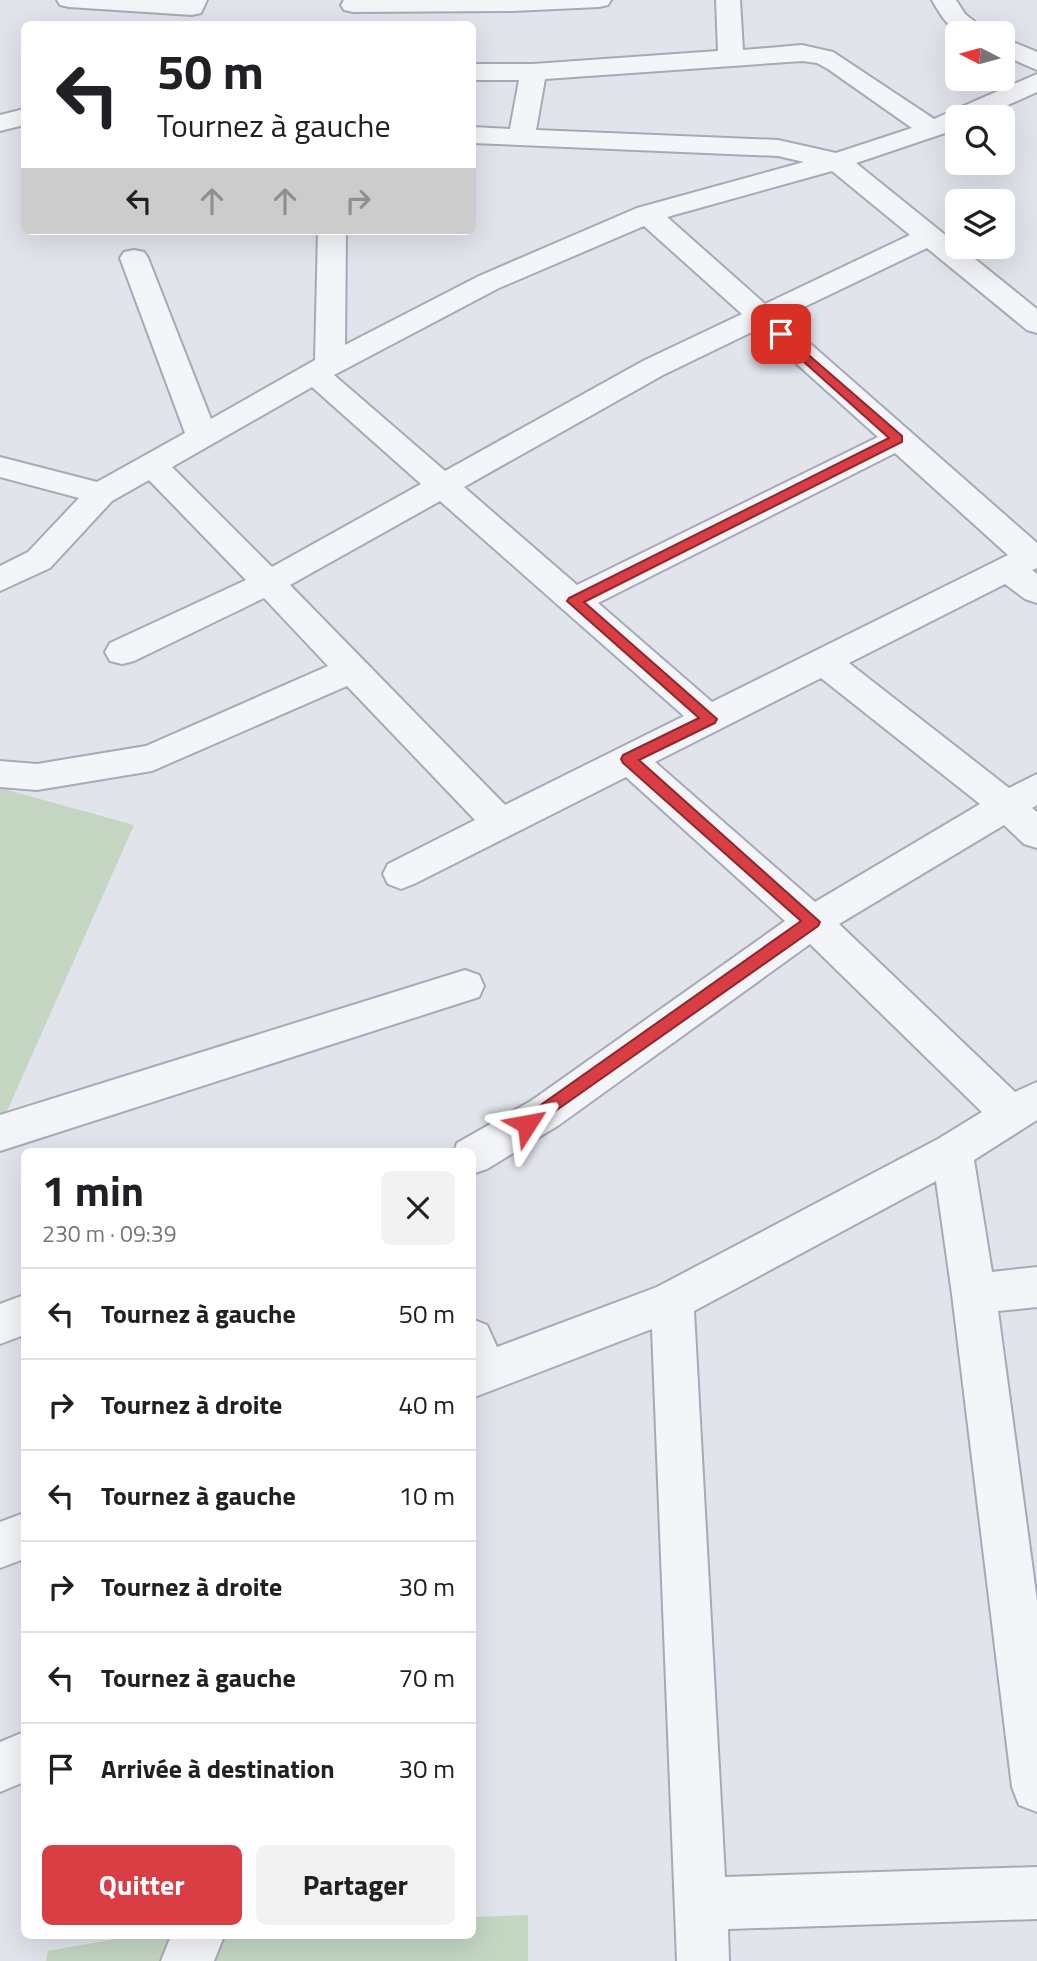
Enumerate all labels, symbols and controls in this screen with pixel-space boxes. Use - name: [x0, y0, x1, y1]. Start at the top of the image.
- north arrow: [945, 21, 1015, 91]
- map controls: [945, 21, 1015, 259]
- text: 50 m: [157, 33, 264, 108]
- icon: left: [42, 49, 133, 140]
- text: Tournez à gauche: [157, 101, 391, 149]
- button: search: [945, 105, 1015, 175]
- icon: left: [120, 182, 158, 220]
- icon: ahead: [193, 182, 231, 220]
- icon: ahead: [266, 182, 304, 220]
- icon: right: [339, 182, 377, 220]
- button: layers: [945, 189, 1015, 259]
- pin: [751, 304, 811, 364]
- icon: arrive: [762, 315, 800, 353]
- position arrow: [490, 1087, 564, 1161]
- text: 1 min: [42, 1158, 144, 1222]
- button: close: [381, 1171, 455, 1245]
- text: 230 m · 09:39: [42, 1216, 177, 1251]
- text: Tournez à gauche: [101, 1294, 296, 1333]
- text: 50 m: [398, 1294, 455, 1333]
- icon: left: [42, 1295, 80, 1333]
- text: Tournez à droite: [101, 1385, 282, 1424]
- text: 40 m: [398, 1385, 455, 1424]
- icon: right: [42, 1386, 80, 1424]
- text: Tournez à gauche: [101, 1476, 296, 1515]
- text: 10 m: [398, 1476, 455, 1515]
- icon: left: [42, 1477, 80, 1515]
- text: Tournez à droite: [101, 1567, 282, 1606]
- text: 30 m: [398, 1567, 455, 1606]
- icon: right: [42, 1568, 80, 1606]
- text: Tournez à gauche: [101, 1658, 296, 1697]
- text: 70 m: [398, 1658, 455, 1697]
- icon: left: [42, 1659, 80, 1697]
- text: Arrivée à destination: [101, 1749, 335, 1788]
- text: 30 m: [398, 1749, 455, 1788]
- icon: arrive: [42, 1750, 80, 1788]
- button: Quitter: [42, 1845, 242, 1925]
- button: Partager: [256, 1845, 455, 1925]

